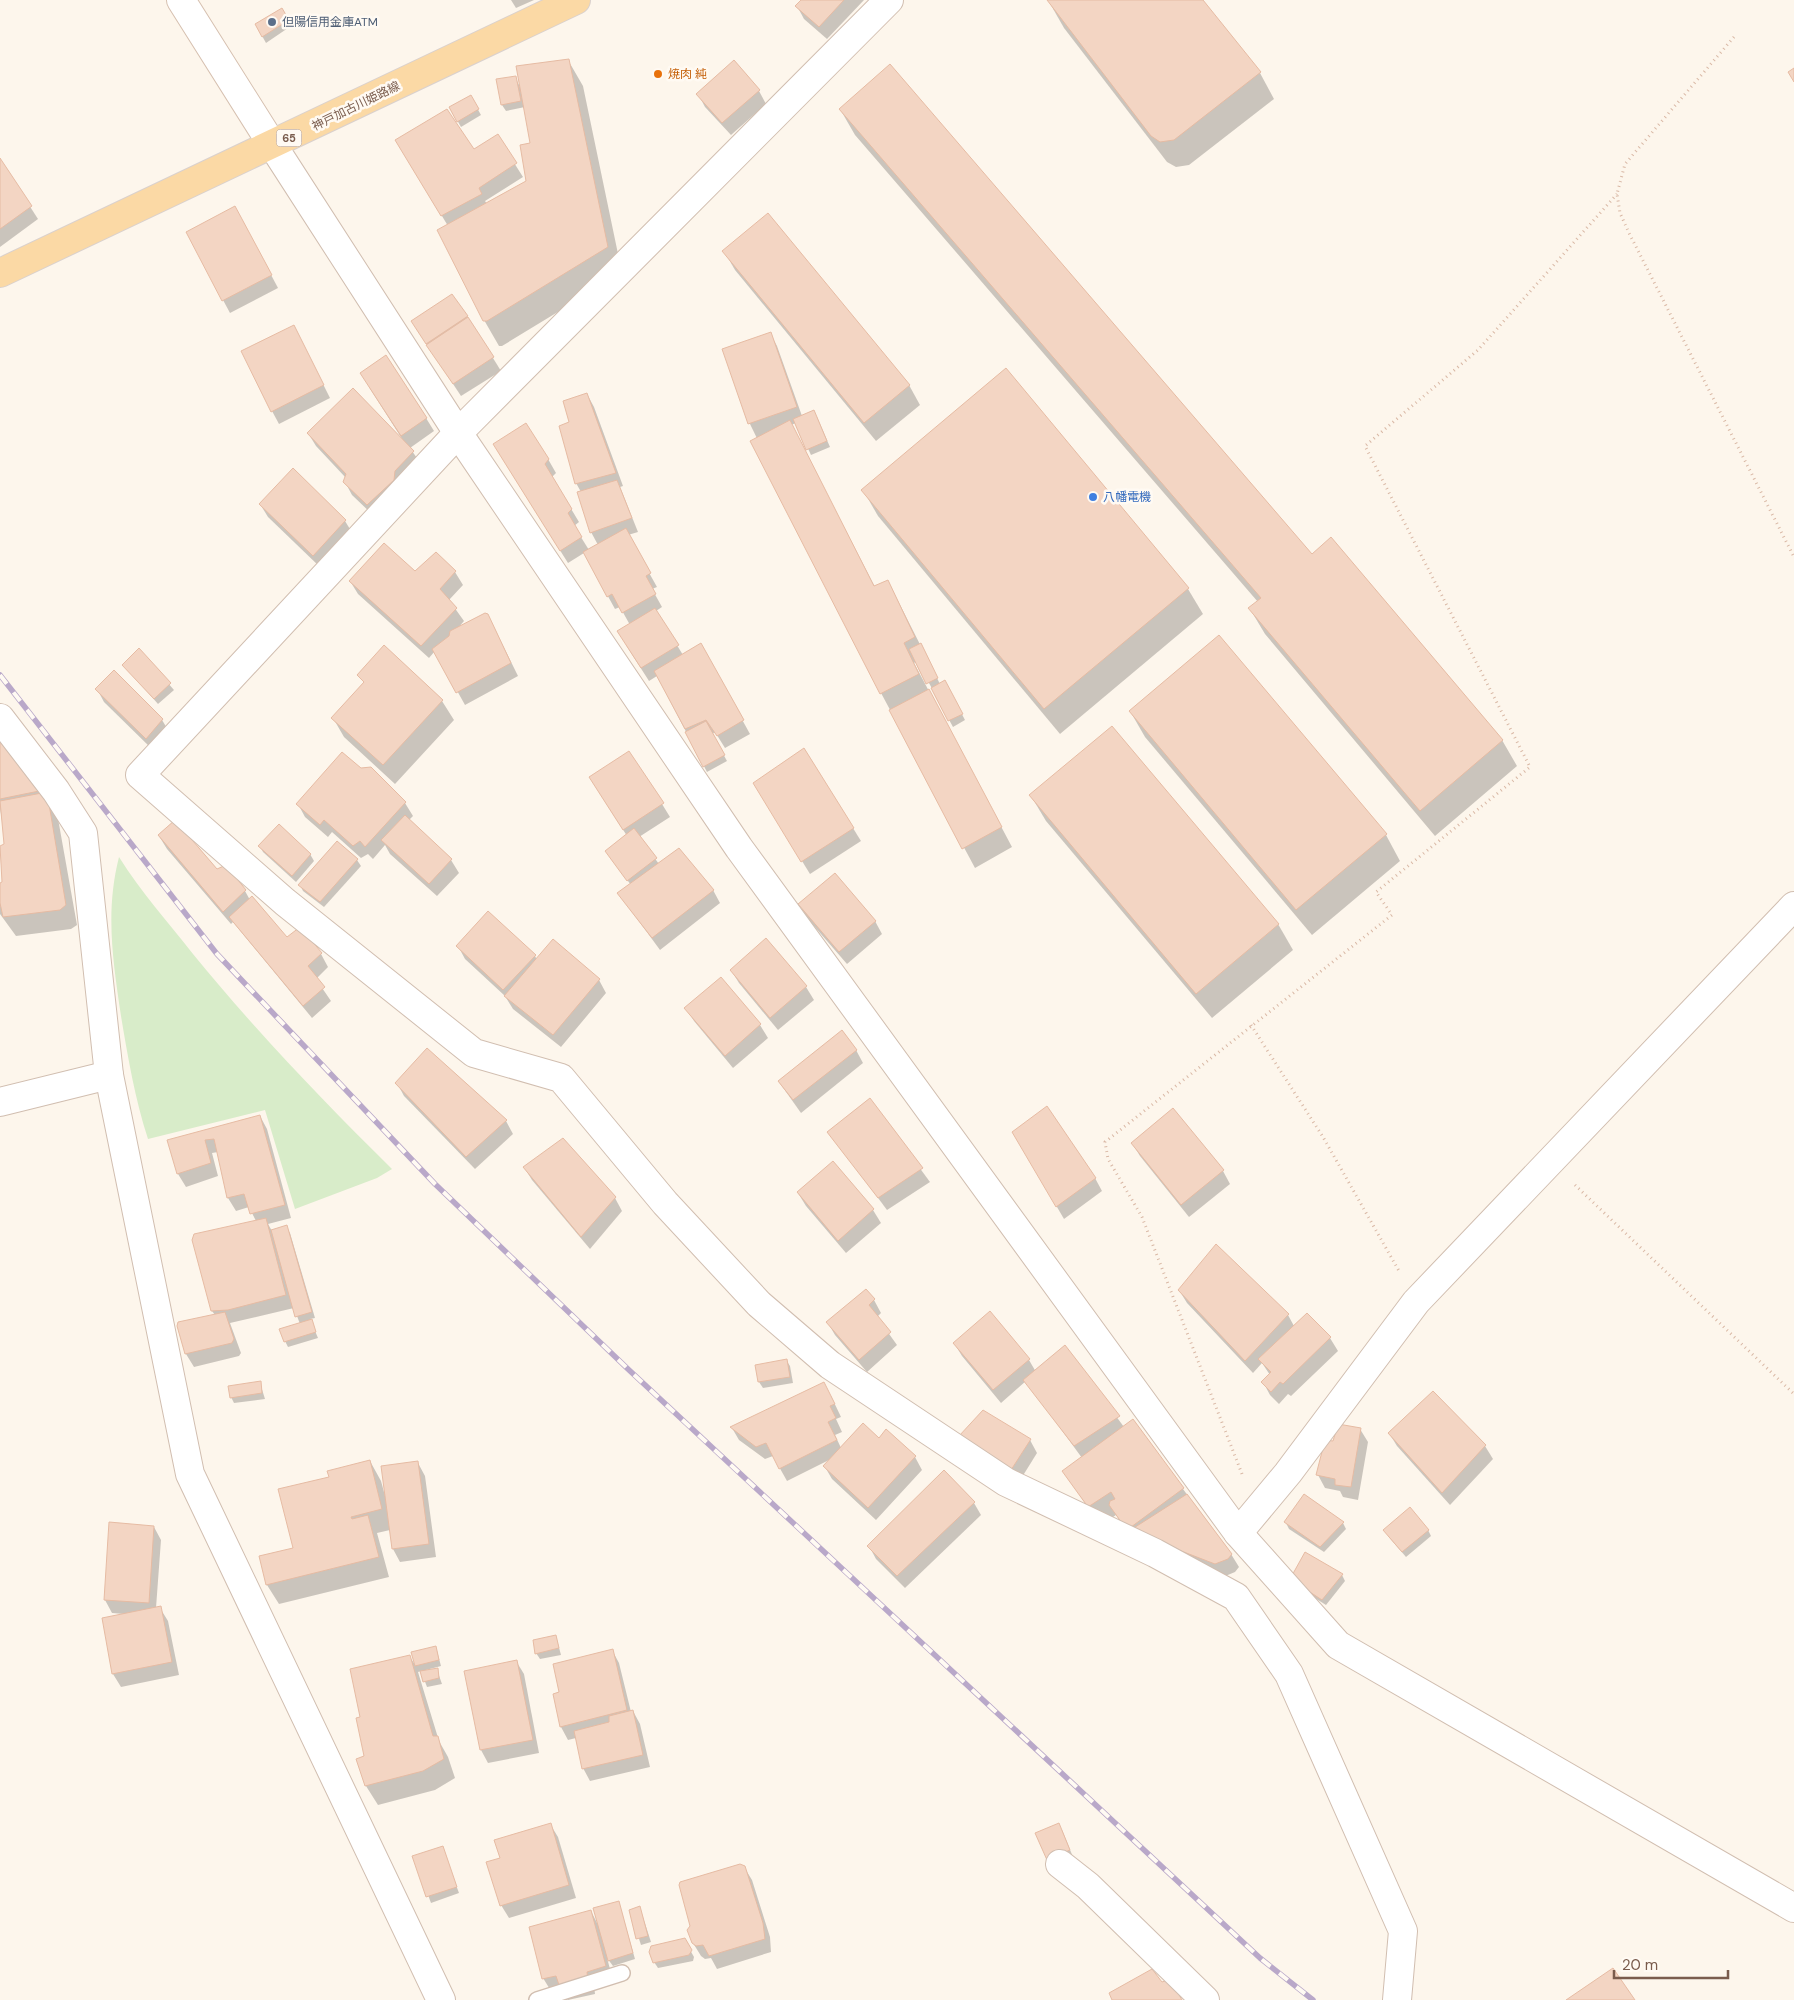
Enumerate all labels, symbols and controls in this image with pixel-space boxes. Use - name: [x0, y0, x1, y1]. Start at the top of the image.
- place label: 但陽信用金庫ATM: [282, 14, 378, 30]
- marker: 但陽信用金庫ATM: [266, 16, 278, 28]
- place label: 焼肉 純: [668, 66, 707, 82]
- marker: 焼肉 純: [652, 68, 664, 80]
- street label: 神戸加古川姫路線: [309, 78, 403, 134]
- road number: 65: [276, 130, 302, 146]
- place label: 八幡電機: [1103, 489, 1151, 505]
- marker: 八幡電機: [1087, 491, 1099, 503]
- scale bar: [1614, 1948, 1728, 1980]
- text: 20 m: [1622, 1955, 1658, 1975]

